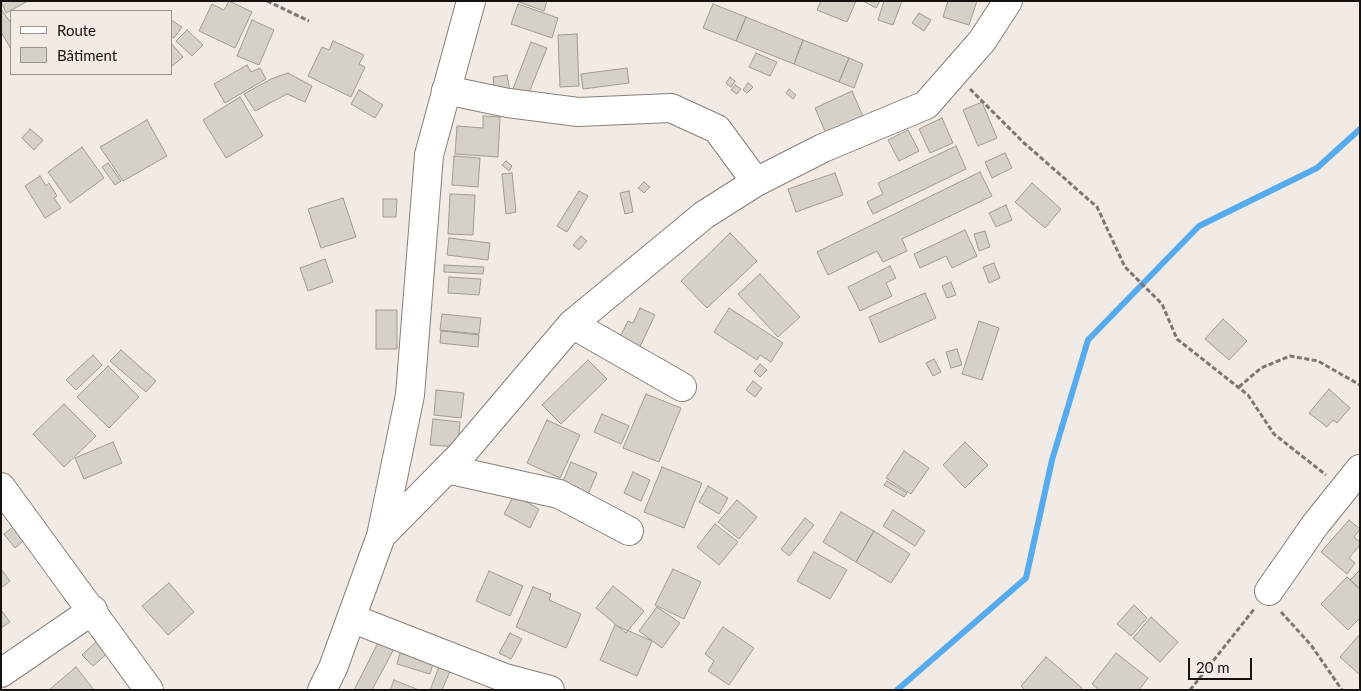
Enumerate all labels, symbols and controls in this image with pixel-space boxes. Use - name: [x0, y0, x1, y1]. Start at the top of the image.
- legend: [10, 10, 172, 75]
- text: Route: [57, 21, 96, 39]
- text: Bâtiment: [57, 46, 117, 64]
- scale bar: [1191, 648, 1255, 680]
- text: 20 m: [1196, 658, 1230, 676]

